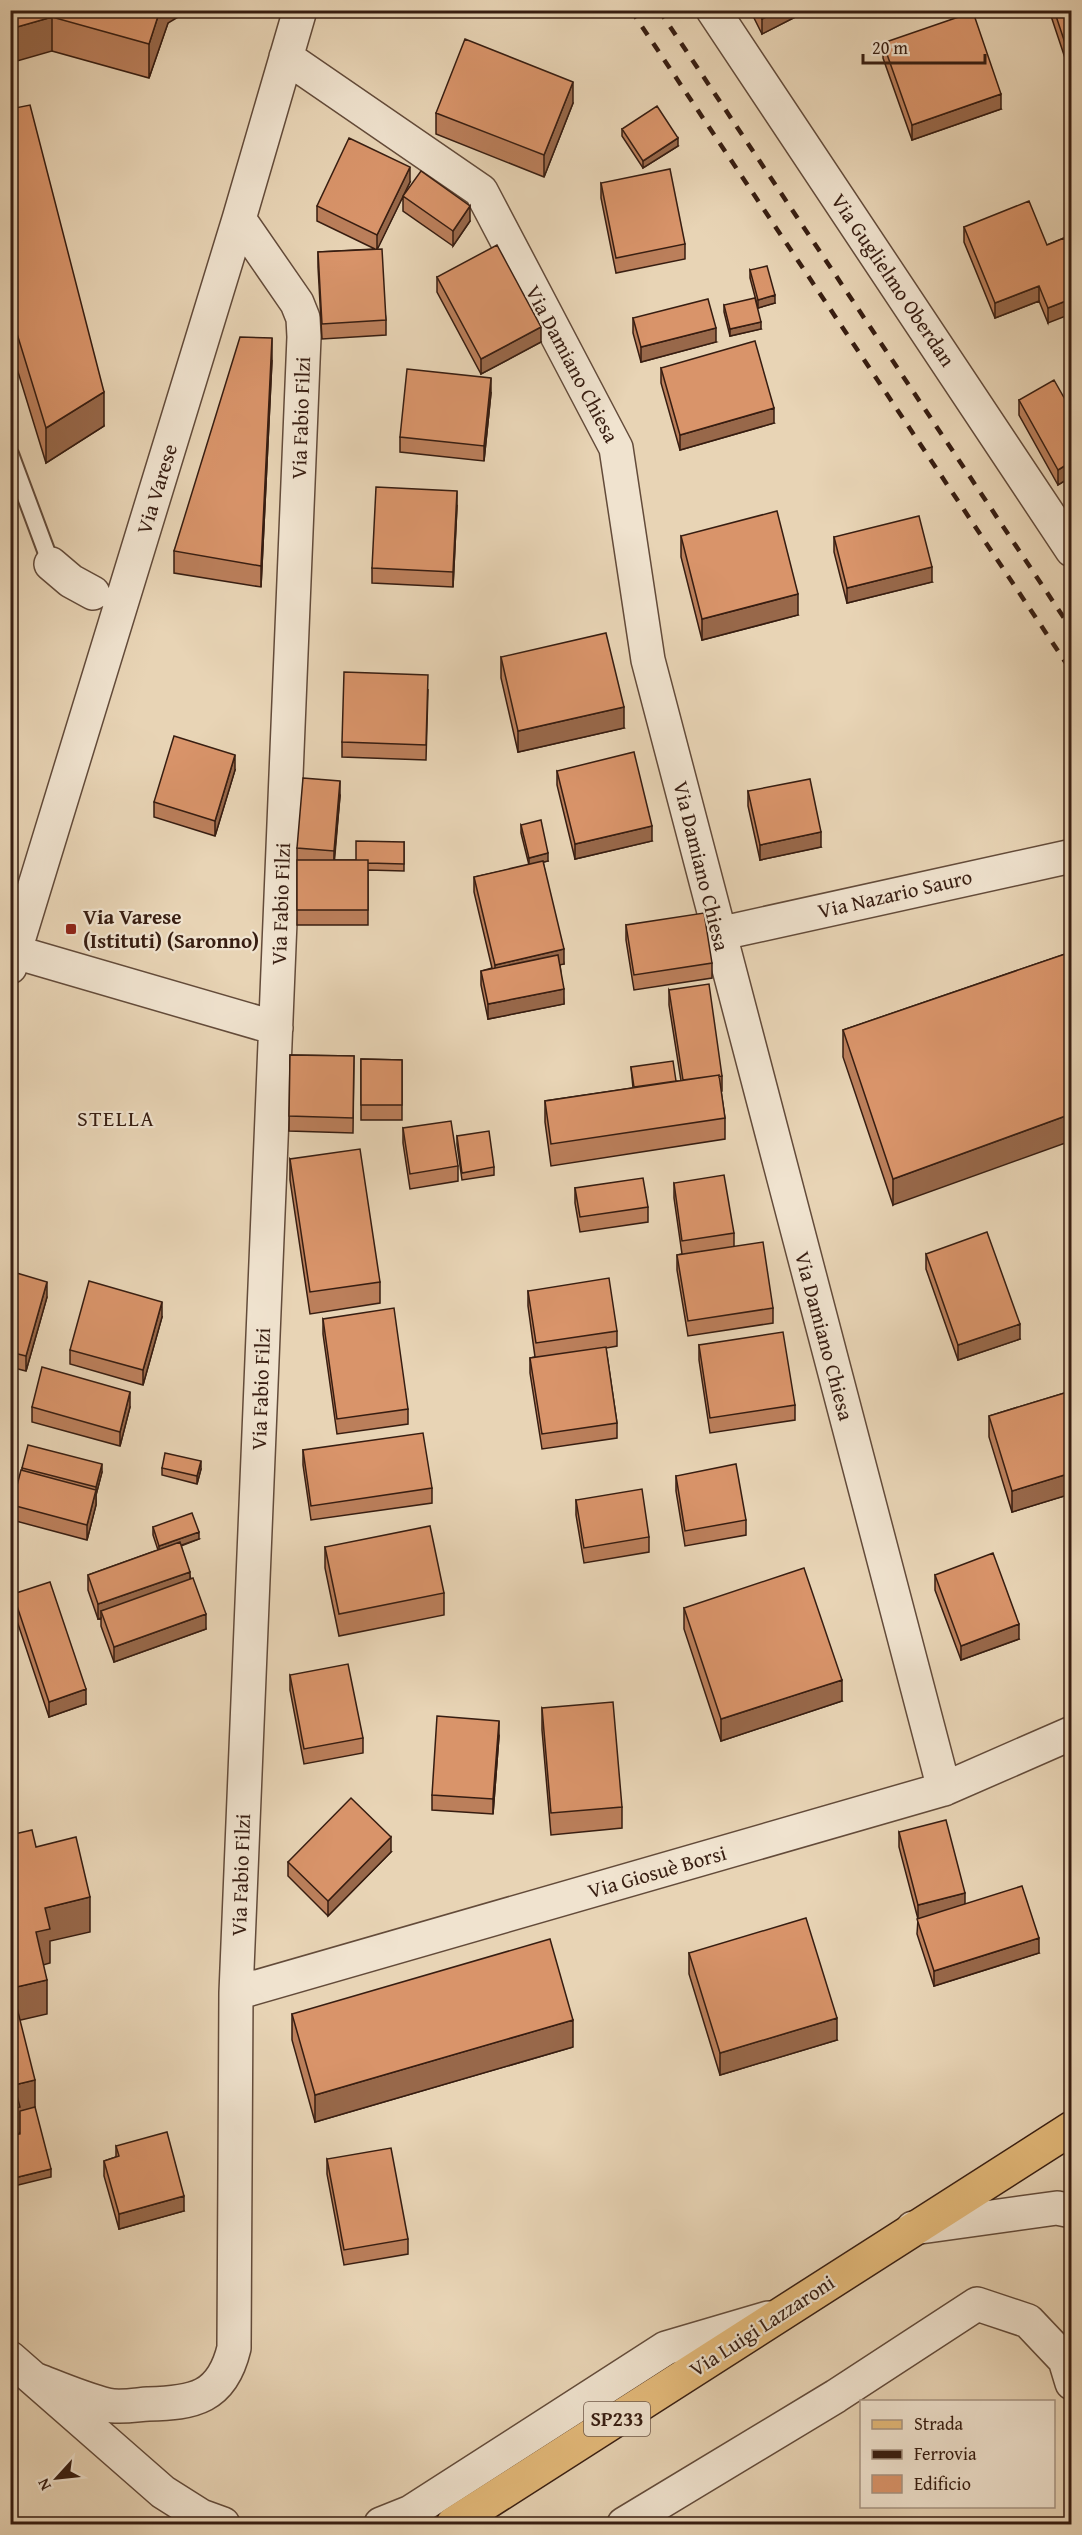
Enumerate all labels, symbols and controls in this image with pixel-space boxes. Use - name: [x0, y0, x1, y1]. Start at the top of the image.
- scale bar: [863, 27, 984, 65]
- text: 20 m: [872, 34, 908, 61]
- street label: Via Guglielmo Oberdan: [824, 187, 963, 373]
- street label: Via Damiano Chiesa: [518, 280, 627, 448]
- street label: Via Fabio Filzi: [283, 356, 318, 480]
- street label: Via Varese: [128, 440, 185, 538]
- street label: Via Damiano Chiesa: [665, 778, 738, 954]
- street label: Via Fabio Filzi: [263, 842, 298, 966]
- street label: Via Nazario Sauro: [815, 861, 975, 926]
- place label: Via Varese (Istituti) (Saronno): [83, 901, 259, 956]
- marker: Via Varese (Istituti) (Saronno): [64, 922, 78, 936]
- district label: STELLA: [77, 1102, 155, 1134]
- street label: Via Damiano Chiesa: [787, 1248, 862, 1424]
- street label: Via Fabio Filzi: [243, 1327, 278, 1451]
- street label: Via Fabio Filzi: [223, 1813, 258, 1937]
- street label: Via Giosuè Borsi: [584, 1837, 730, 1906]
- street label: Via Luigi Lazzaroni: [683, 2267, 841, 2384]
- legend: [860, 2400, 1055, 2508]
- road number: SP233: [584, 2402, 650, 2436]
- text: Strada: [914, 2410, 964, 2437]
- text: Ferrovia: [914, 2440, 977, 2467]
- north arrow: [27, 2448, 87, 2508]
- text: Edificio: [914, 2470, 971, 2497]
- text: N: [30, 2474, 57, 2495]

